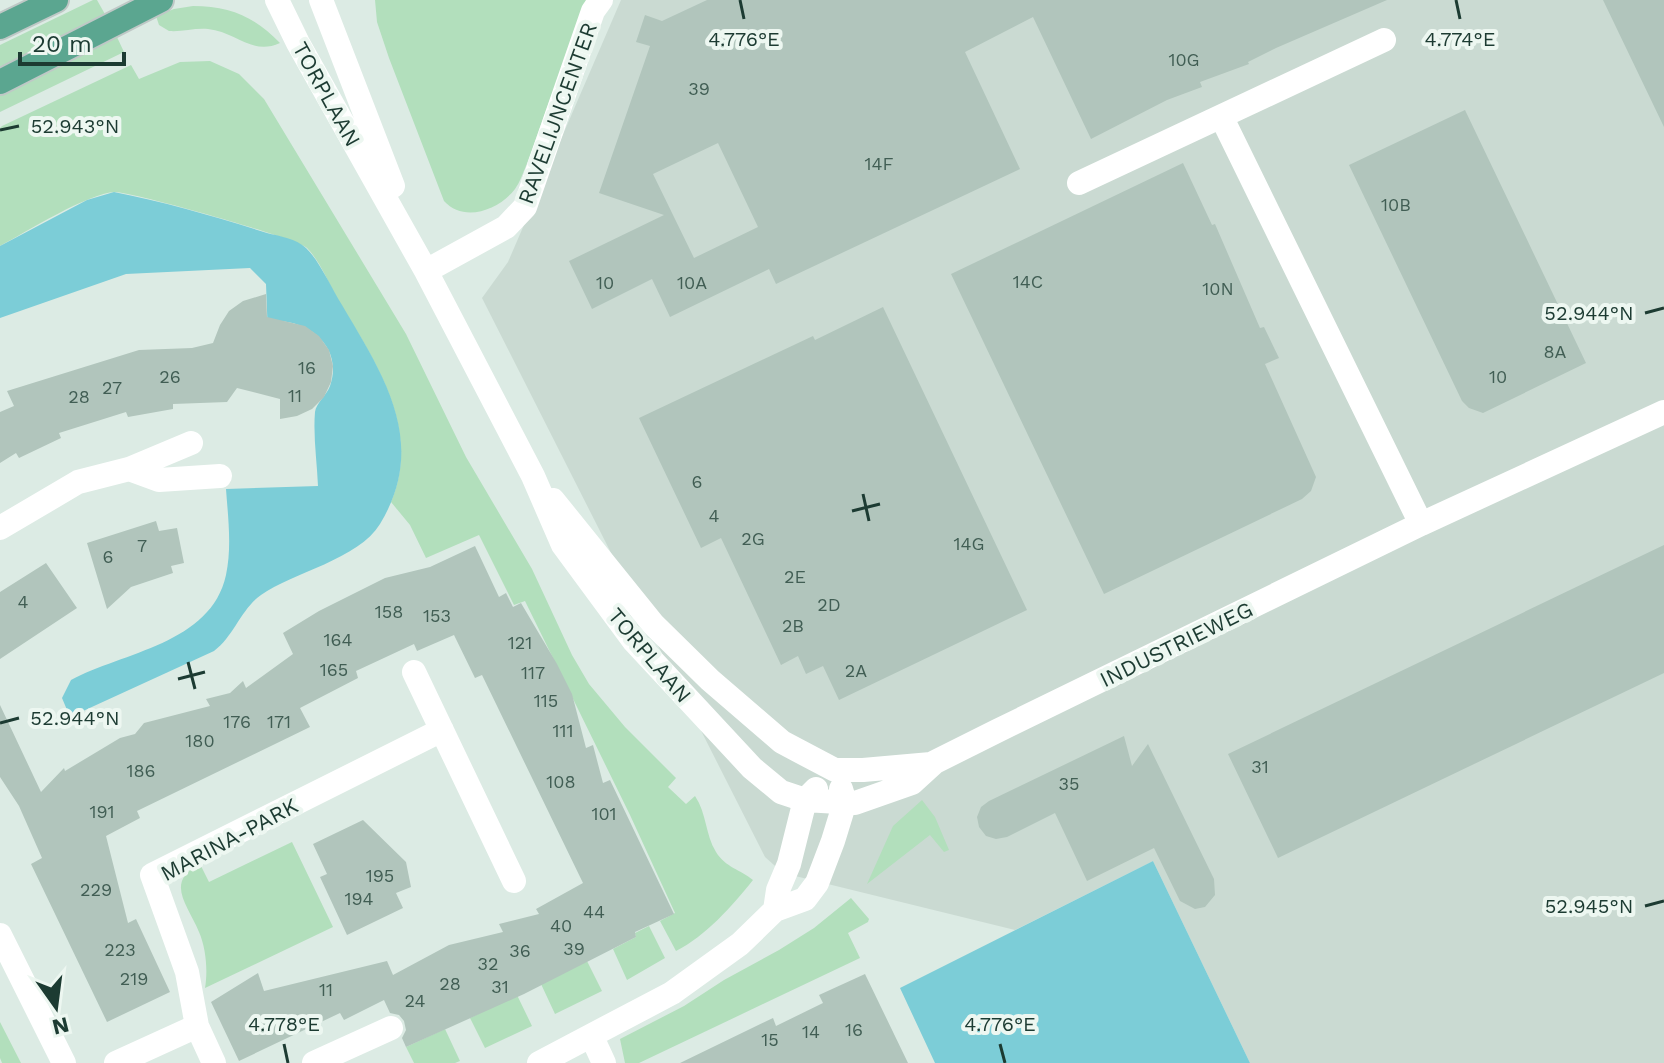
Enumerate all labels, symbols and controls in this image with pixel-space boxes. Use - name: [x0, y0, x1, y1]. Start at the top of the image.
- scale bar: [20, 16, 124, 66]
- street label: RAVELIJNCENTER: [513, 19, 602, 207]
- text: 4.776°E: [708, 27, 780, 51]
- text: 4.774°E: [1425, 27, 1495, 51]
- text: 20 m: [32, 30, 92, 58]
- street label: TORPLAAN: [288, 38, 366, 151]
- house number: 10G: [1168, 49, 1200, 70]
- house number: 39: [688, 78, 710, 99]
- text: 52.943°N: [31, 114, 119, 138]
- house number: 14F: [865, 153, 894, 174]
- house number: 10B: [1381, 194, 1411, 215]
- house number: 14C: [1013, 271, 1043, 292]
- house number: 10: [596, 272, 614, 293]
- house number: 10A: [677, 272, 707, 293]
- house number: 10N: [1202, 278, 1234, 299]
- text: 52.944°N: [1544, 301, 1634, 325]
- house number: 8A: [1544, 341, 1567, 362]
- house number: 16: [298, 357, 316, 378]
- house number: 26: [159, 366, 181, 387]
- house number: 10: [1489, 366, 1507, 387]
- house number: 27: [102, 377, 122, 398]
- house number: 11: [288, 385, 302, 406]
- house number: 28: [68, 386, 90, 407]
- house number: 6: [692, 471, 702, 492]
- house number: 4: [709, 505, 720, 526]
- house number: 2G: [741, 528, 765, 549]
- house number: 14G: [953, 533, 985, 554]
- house number: 7: [137, 535, 147, 556]
- house number: 6: [103, 546, 113, 567]
- house number: 2E: [784, 566, 806, 587]
- house number: 4: [18, 591, 29, 612]
- house number: 2D: [817, 594, 841, 615]
- street label: INDUSTRIEWEG: [1096, 597, 1257, 692]
- house number: 158: [375, 601, 403, 622]
- street label: TORPLAAN: [603, 603, 696, 708]
- house number: 153: [423, 605, 451, 626]
- house number: 2B: [782, 615, 804, 636]
- house number: 164: [324, 629, 352, 650]
- house number: 121: [508, 632, 532, 653]
- house number: 165: [320, 659, 348, 680]
- house number: 2A: [845, 660, 867, 681]
- house number: 117: [521, 662, 545, 683]
- house number: 115: [534, 690, 558, 711]
- text: 52.944°N: [30, 706, 120, 730]
- house number: 176: [223, 711, 251, 732]
- house number: 171: [267, 711, 291, 732]
- house number: 111: [552, 720, 574, 741]
- house number: 180: [185, 730, 215, 751]
- house number: 31: [1251, 756, 1269, 777]
- house number: 186: [126, 760, 156, 781]
- house number: 108: [546, 771, 576, 792]
- house number: 35: [1059, 773, 1079, 794]
- street label: MARINA-PARK: [156, 793, 302, 886]
- house number: 191: [89, 801, 115, 822]
- house number: 101: [591, 803, 617, 824]
- house number: 195: [366, 865, 394, 886]
- house number: 229: [80, 879, 112, 900]
- house number: 194: [344, 888, 374, 909]
- text: 52.945°N: [1545, 894, 1633, 918]
- house number: 44: [583, 901, 605, 922]
- house number: 40: [550, 915, 572, 936]
- house number: 39: [563, 938, 585, 959]
- house number: 223: [104, 939, 136, 960]
- house number: 36: [509, 940, 531, 961]
- house number: 32: [478, 953, 499, 974]
- north arrow: [16, 967, 96, 1047]
- house number: 219: [120, 968, 148, 989]
- house number: 28: [439, 973, 461, 994]
- house number: 31: [491, 976, 509, 997]
- house number: 11: [319, 979, 333, 1000]
- house number: 24: [405, 990, 425, 1011]
- text: N: [50, 1012, 72, 1040]
- text: 4.778°E: [248, 1012, 320, 1036]
- text: 4.776°E: [964, 1012, 1036, 1036]
- house number: 16: [845, 1019, 863, 1040]
- house number: 14: [802, 1021, 820, 1042]
- house number: 15: [761, 1029, 779, 1050]

